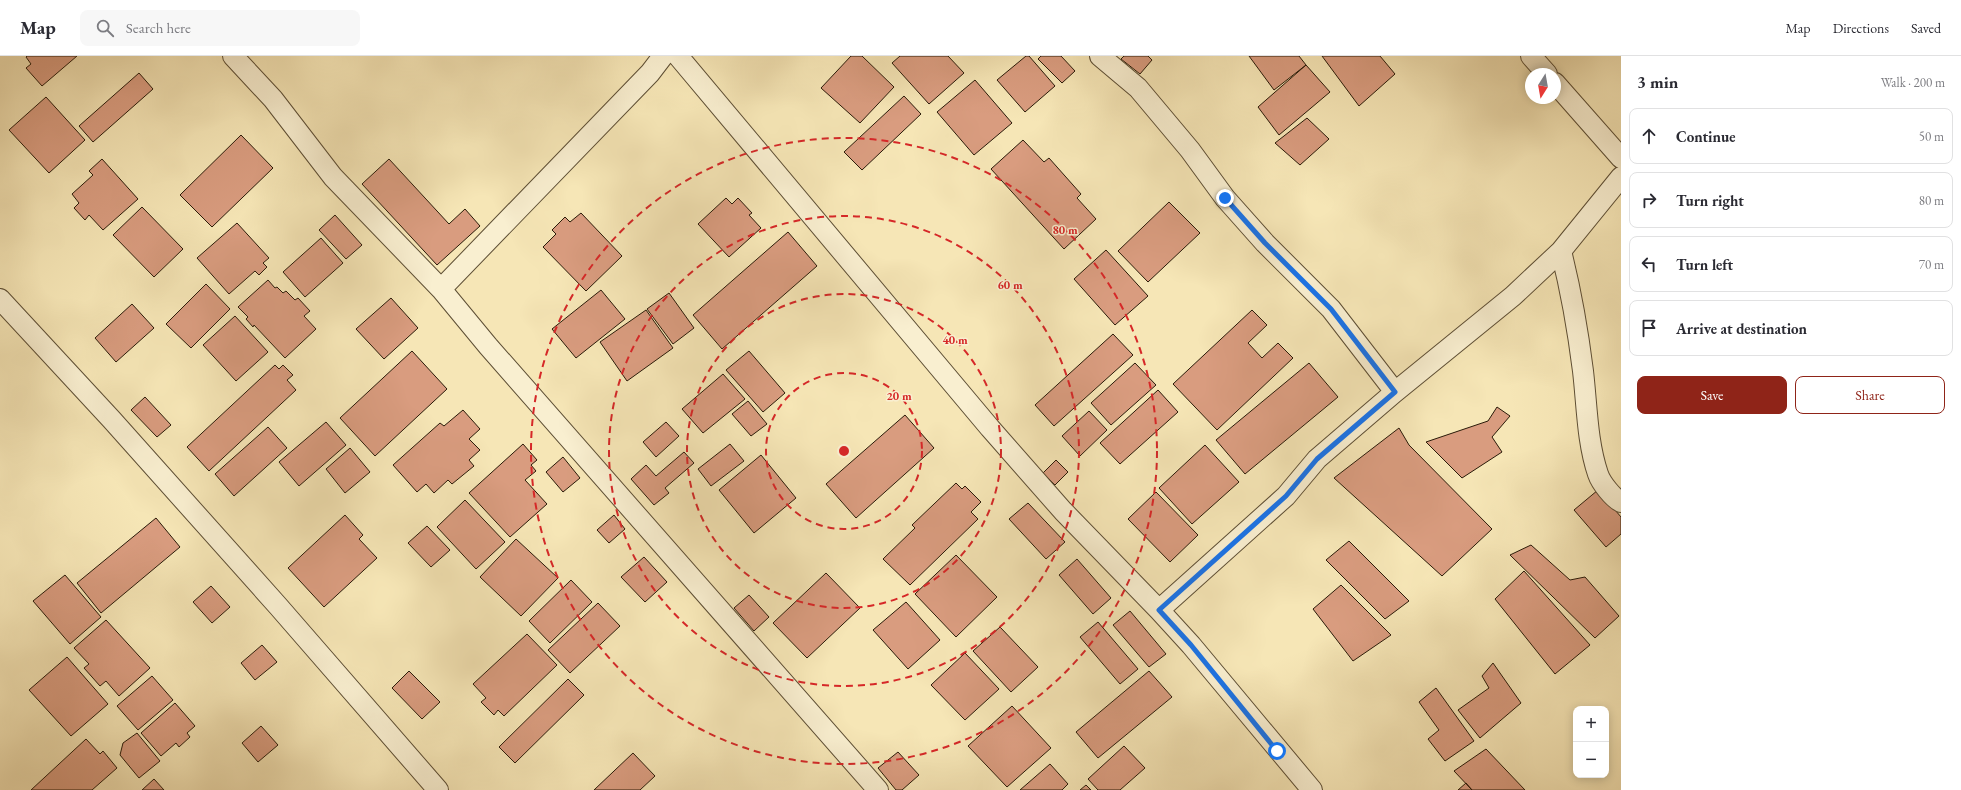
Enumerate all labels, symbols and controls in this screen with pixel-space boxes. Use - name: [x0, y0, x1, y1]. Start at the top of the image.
- search box: [80, 10, 360, 46]
- text: Map: [20, 15, 56, 40]
- icon: search: [94, 17, 116, 39]
- text: Search here: [126, 18, 191, 37]
- text: Map: [1785, 19, 1811, 37]
- text: Directions: [1833, 19, 1889, 37]
- text: Saved: [1911, 19, 1941, 37]
- north arrow: [1525, 68, 1561, 104]
- text: 3 min: [1637, 71, 1678, 93]
- text: Walk · 200 m: [1881, 74, 1945, 91]
- icon: ahead: [1638, 125, 1660, 147]
- text: Continue: [1676, 127, 1736, 146]
- text: 50 m: [1919, 128, 1944, 145]
- route end: [1216, 189, 1234, 207]
- icon: right: [1638, 189, 1660, 211]
- text: Turn right: [1676, 191, 1744, 210]
- text: 80 m: [1919, 192, 1944, 209]
- text: 80 m: [1052, 222, 1078, 238]
- icon: left: [1638, 253, 1660, 275]
- text: Turn left: [1676, 255, 1733, 274]
- text: 70 m: [1919, 256, 1944, 273]
- text: 60 m: [997, 277, 1023, 293]
- icon: arrive: [1638, 317, 1660, 339]
- text: Arrive at destination: [1676, 319, 1807, 338]
- text: 40 m: [942, 332, 968, 348]
- button: Save: [1637, 376, 1787, 414]
- button: Share: [1795, 376, 1945, 414]
- text: 20 m: [886, 388, 912, 404]
- centre of rings: [837, 444, 851, 458]
- map controls: [1573, 706, 1609, 778]
- button: +: [1573, 706, 1609, 742]
- route start: [1268, 742, 1286, 760]
- button: −: [1573, 742, 1609, 778]

